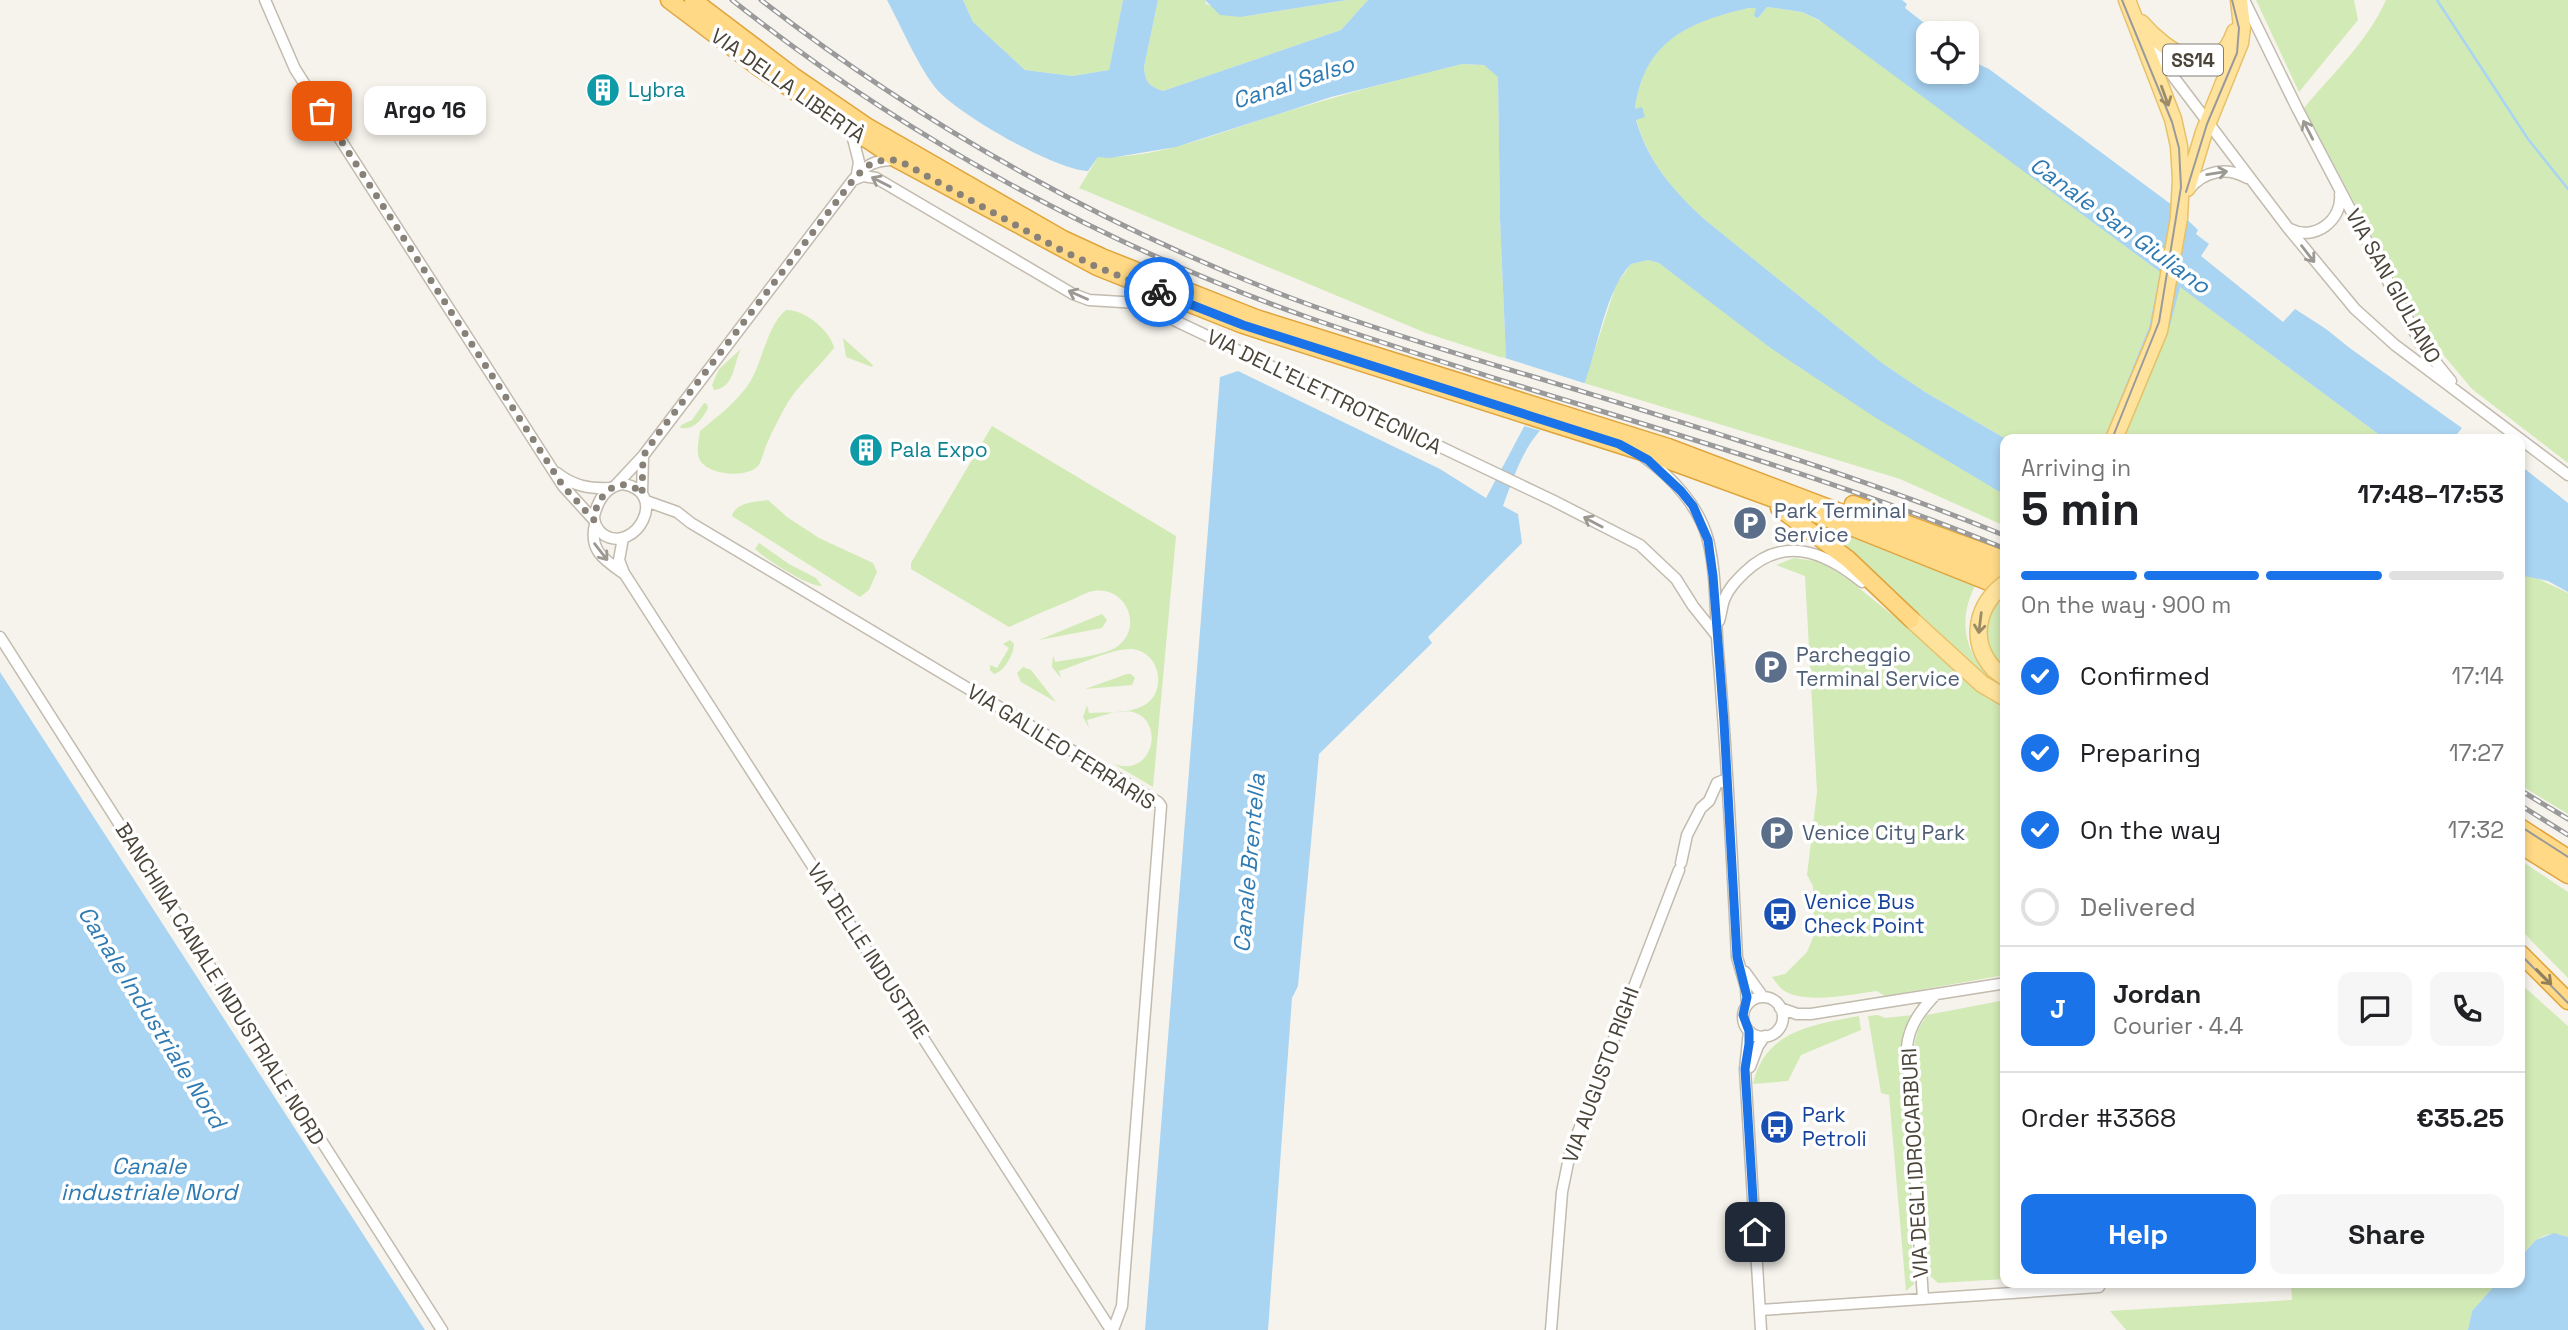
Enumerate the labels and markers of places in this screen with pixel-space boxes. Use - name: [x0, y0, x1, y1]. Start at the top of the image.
- building icon: Lybra: [584, 71, 622, 109]
- place label: Lybra: [628, 76, 685, 103]
- pin: [292, 81, 352, 141]
- callout: Argo 16: [364, 86, 486, 136]
- building icon: Pala Expo: [847, 431, 885, 469]
- place label: Pala Expo: [890, 436, 988, 463]
- place label: Park Terminal Service: [1774, 497, 1906, 548]
- parking icon: Park Terminal Service: [1731, 504, 1769, 542]
- place label: Parcheggio Terminal Service: [1796, 641, 1960, 692]
- parking icon: Parcheggio Terminal Service: [1752, 648, 1790, 686]
- parking icon: Venice City Park: [1758, 814, 1796, 852]
- place label: Venice City Park: [1802, 819, 1965, 846]
- place label: Venice Bus Check Point: [1804, 888, 1925, 939]
- bus stop icon: Venice Bus Check Point: [1761, 895, 1799, 933]
- place label: Park Petroli: [1802, 1101, 1867, 1152]
- bus stop icon: Park Petroli: [1758, 1108, 1796, 1146]
- pin: [1725, 1202, 1785, 1262]

